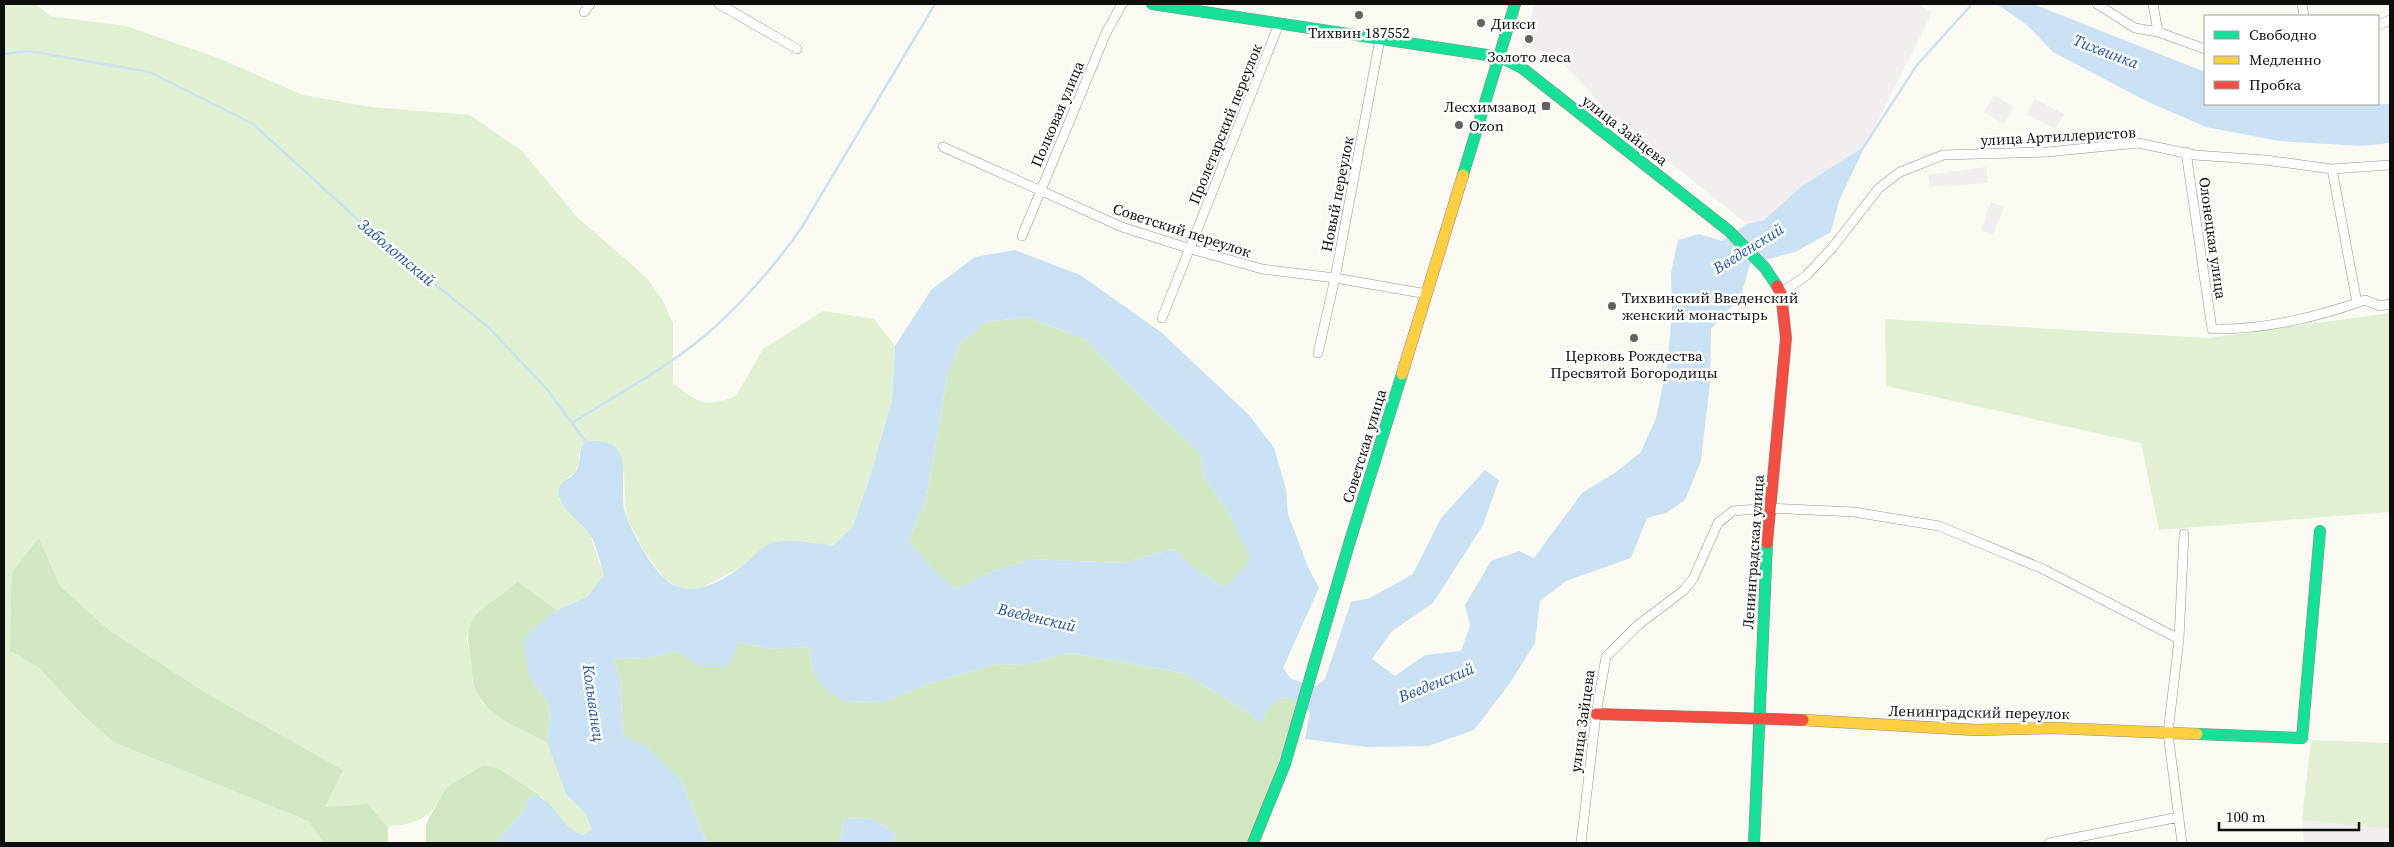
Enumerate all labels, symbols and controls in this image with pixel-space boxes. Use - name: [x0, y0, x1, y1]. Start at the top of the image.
- marker: Тихвин 187552: [1353, 9, 1365, 21]
- place label: Дикси: [1491, 13, 1536, 34]
- legend: [2204, 15, 2379, 105]
- marker: Дикси: [1475, 17, 1487, 29]
- place label: Тихвин 187552: [1308, 22, 1410, 43]
- text: Свободно: [2249, 24, 2317, 45]
- water label: Тихвинка: [2070, 29, 2142, 74]
- marker: Золото леса: [1523, 33, 1535, 45]
- street label: Пролетарский переулок: [1183, 40, 1267, 207]
- place label: Золото леса: [1487, 46, 1571, 67]
- text: Медленно: [2249, 49, 2321, 70]
- street label: Полковая улица: [1025, 57, 1089, 170]
- text: Пробка: [2249, 74, 2301, 95]
- street label: улица Зайцева: [1578, 90, 1673, 170]
- place label: Лесхимзавод: [1444, 96, 1536, 117]
- marker: Лесхимзавод: [1540, 100, 1552, 112]
- place label: Ozon: [1469, 115, 1504, 136]
- marker: Ozon: [1453, 119, 1465, 131]
- street label: улица Артиллеристов: [1980, 121, 2136, 151]
- street label: Новый переулок: [1316, 134, 1359, 253]
- street label: Олонецкая улица: [2194, 176, 2232, 301]
- street label: Советский переулок: [1110, 198, 1255, 263]
- water label: Заболотский: [354, 213, 441, 291]
- water label: Введенский: [1707, 217, 1788, 279]
- place label: Тихвинский Введенский женский монастырь: [1622, 287, 1799, 325]
- marker: Тихвинский Введенский женский монастырь: [1606, 300, 1618, 312]
- marker: Церковь Рождества Пресвятой Богородицы: [1628, 332, 1640, 344]
- place label: Церковь Рождества Пресвятой Богородицы: [1550, 345, 1718, 383]
- street label: Советская улица: [1337, 386, 1391, 505]
- street label: Ленинградская улица: [1737, 474, 1769, 630]
- water label: Введенский: [995, 597, 1079, 637]
- water label: Введенский: [1394, 657, 1478, 708]
- water label: Колыванец: [578, 662, 610, 744]
- street label: улица Зайцева: [1564, 668, 1600, 774]
- street label: Ленинградский переулок: [1888, 700, 2071, 724]
- scale bar: [2219, 800, 2359, 832]
- text: 100 m: [2226, 806, 2266, 827]

